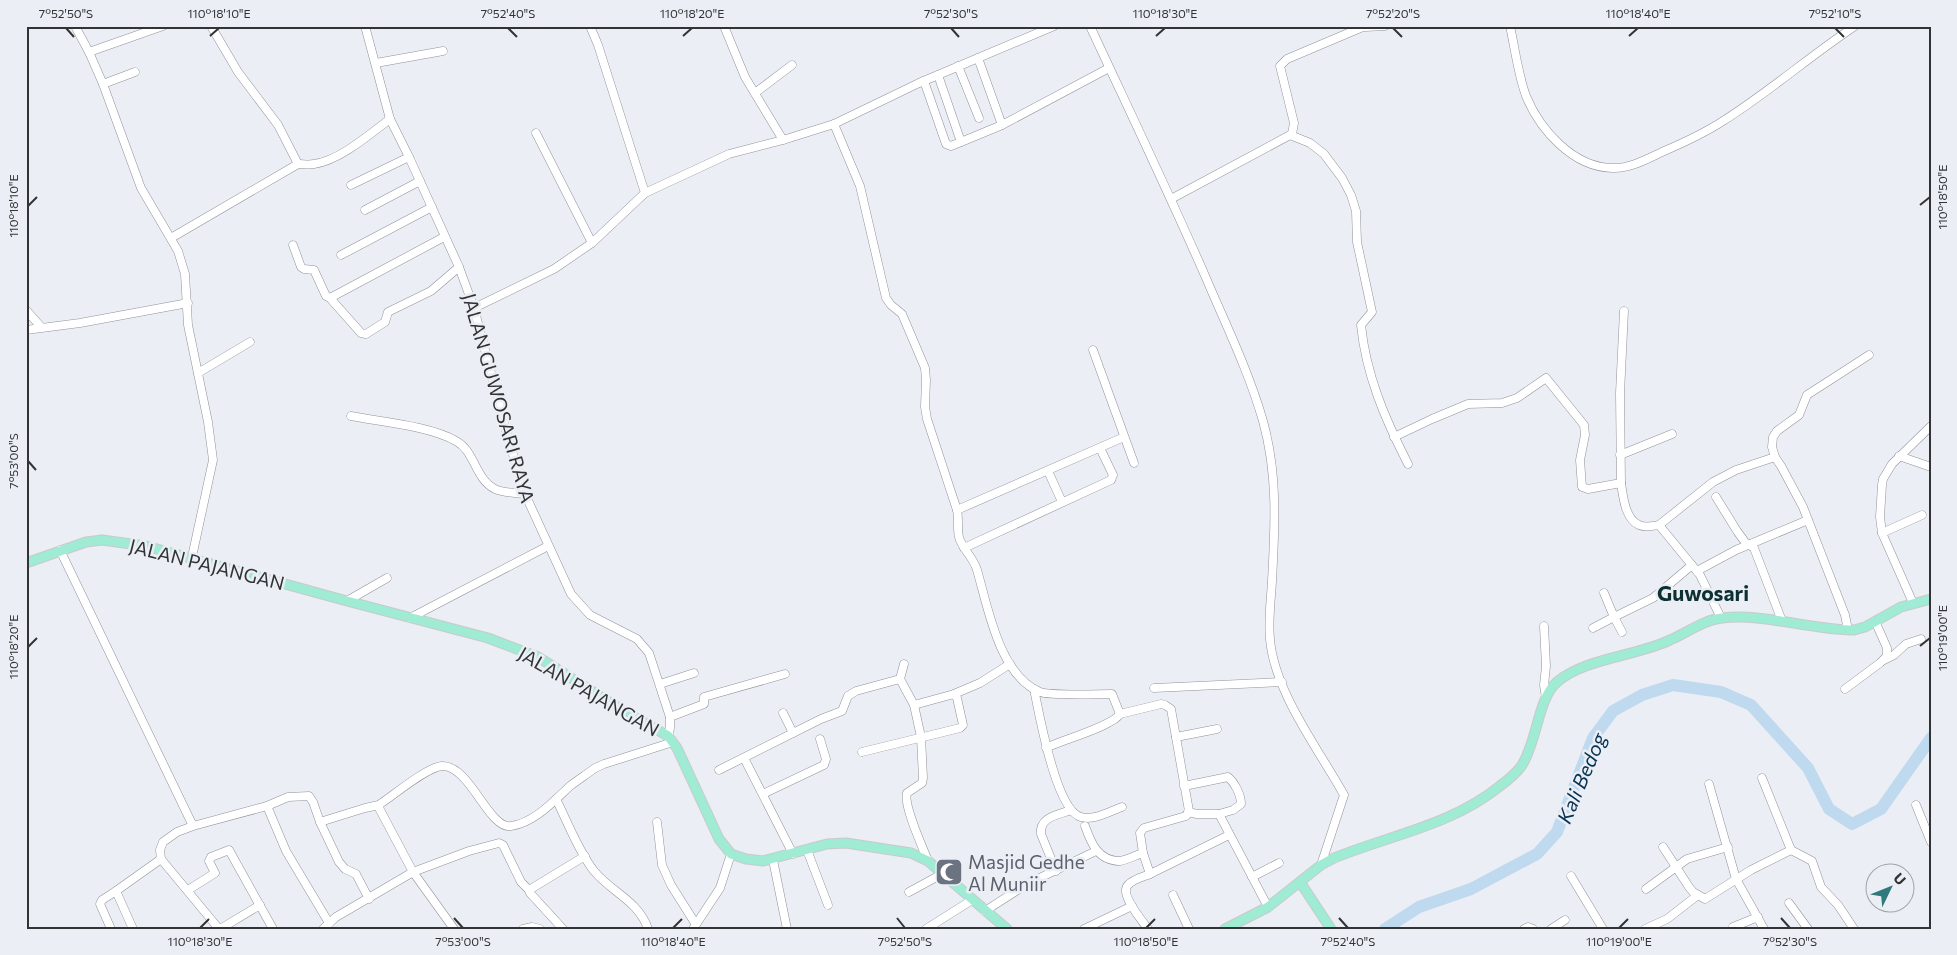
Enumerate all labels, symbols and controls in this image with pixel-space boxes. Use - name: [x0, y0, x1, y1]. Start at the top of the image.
- text: 7°52'50"S: [39, 6, 93, 20]
- text: 110°18'10"E: [187, 6, 251, 20]
- text: 7°52'40"S: [481, 6, 535, 20]
- text: 110°18'20"E: [660, 6, 724, 20]
- text: 7°52'30"S: [924, 6, 978, 20]
- text: 110°18'30"E: [1133, 6, 1197, 20]
- text: 7°52'20"S: [1366, 6, 1420, 20]
- text: 110°18'40"E: [1605, 6, 1671, 20]
- text: 7°52'10"S: [1809, 6, 1861, 20]
- text: 110°18'50"E: [1935, 165, 1949, 229]
- text: 110°18'10"E: [6, 174, 20, 238]
- street label: JALAN GUWOSARI RAYA: [458, 291, 540, 505]
- text: 7°53'00"S: [6, 433, 20, 489]
- street label: JALAN PAJANGAN: [127, 534, 287, 594]
- district label: Guwosari: [1657, 580, 1749, 605]
- text: 110°19'00"E: [1935, 605, 1949, 671]
- text: 110°18'20"E: [6, 615, 20, 679]
- street label: JALAN PAJANGAN: [514, 641, 664, 741]
- water label: Kali Bedog: [1551, 728, 1611, 827]
- place label: Masjid Gedhe Al Muniir: [968, 850, 1085, 895]
- mosque icon: Masjid Gedhe Al Muniir: [934, 857, 964, 887]
- north arrow: [1864, 862, 1914, 912]
- text: U: [1890, 869, 1910, 888]
- text: 110°18'30"E: [168, 934, 232, 948]
- text: 7°53'00"S: [435, 934, 491, 948]
- text: 110°18'40"E: [640, 934, 706, 948]
- text: 7°52'50"S: [878, 934, 932, 948]
- text: 110°18'50"E: [1114, 934, 1178, 948]
- text: 7°52'40"S: [1321, 934, 1375, 948]
- text: 110°19'00"E: [1586, 934, 1652, 948]
- text: 7°52'30"S: [1763, 934, 1817, 948]

